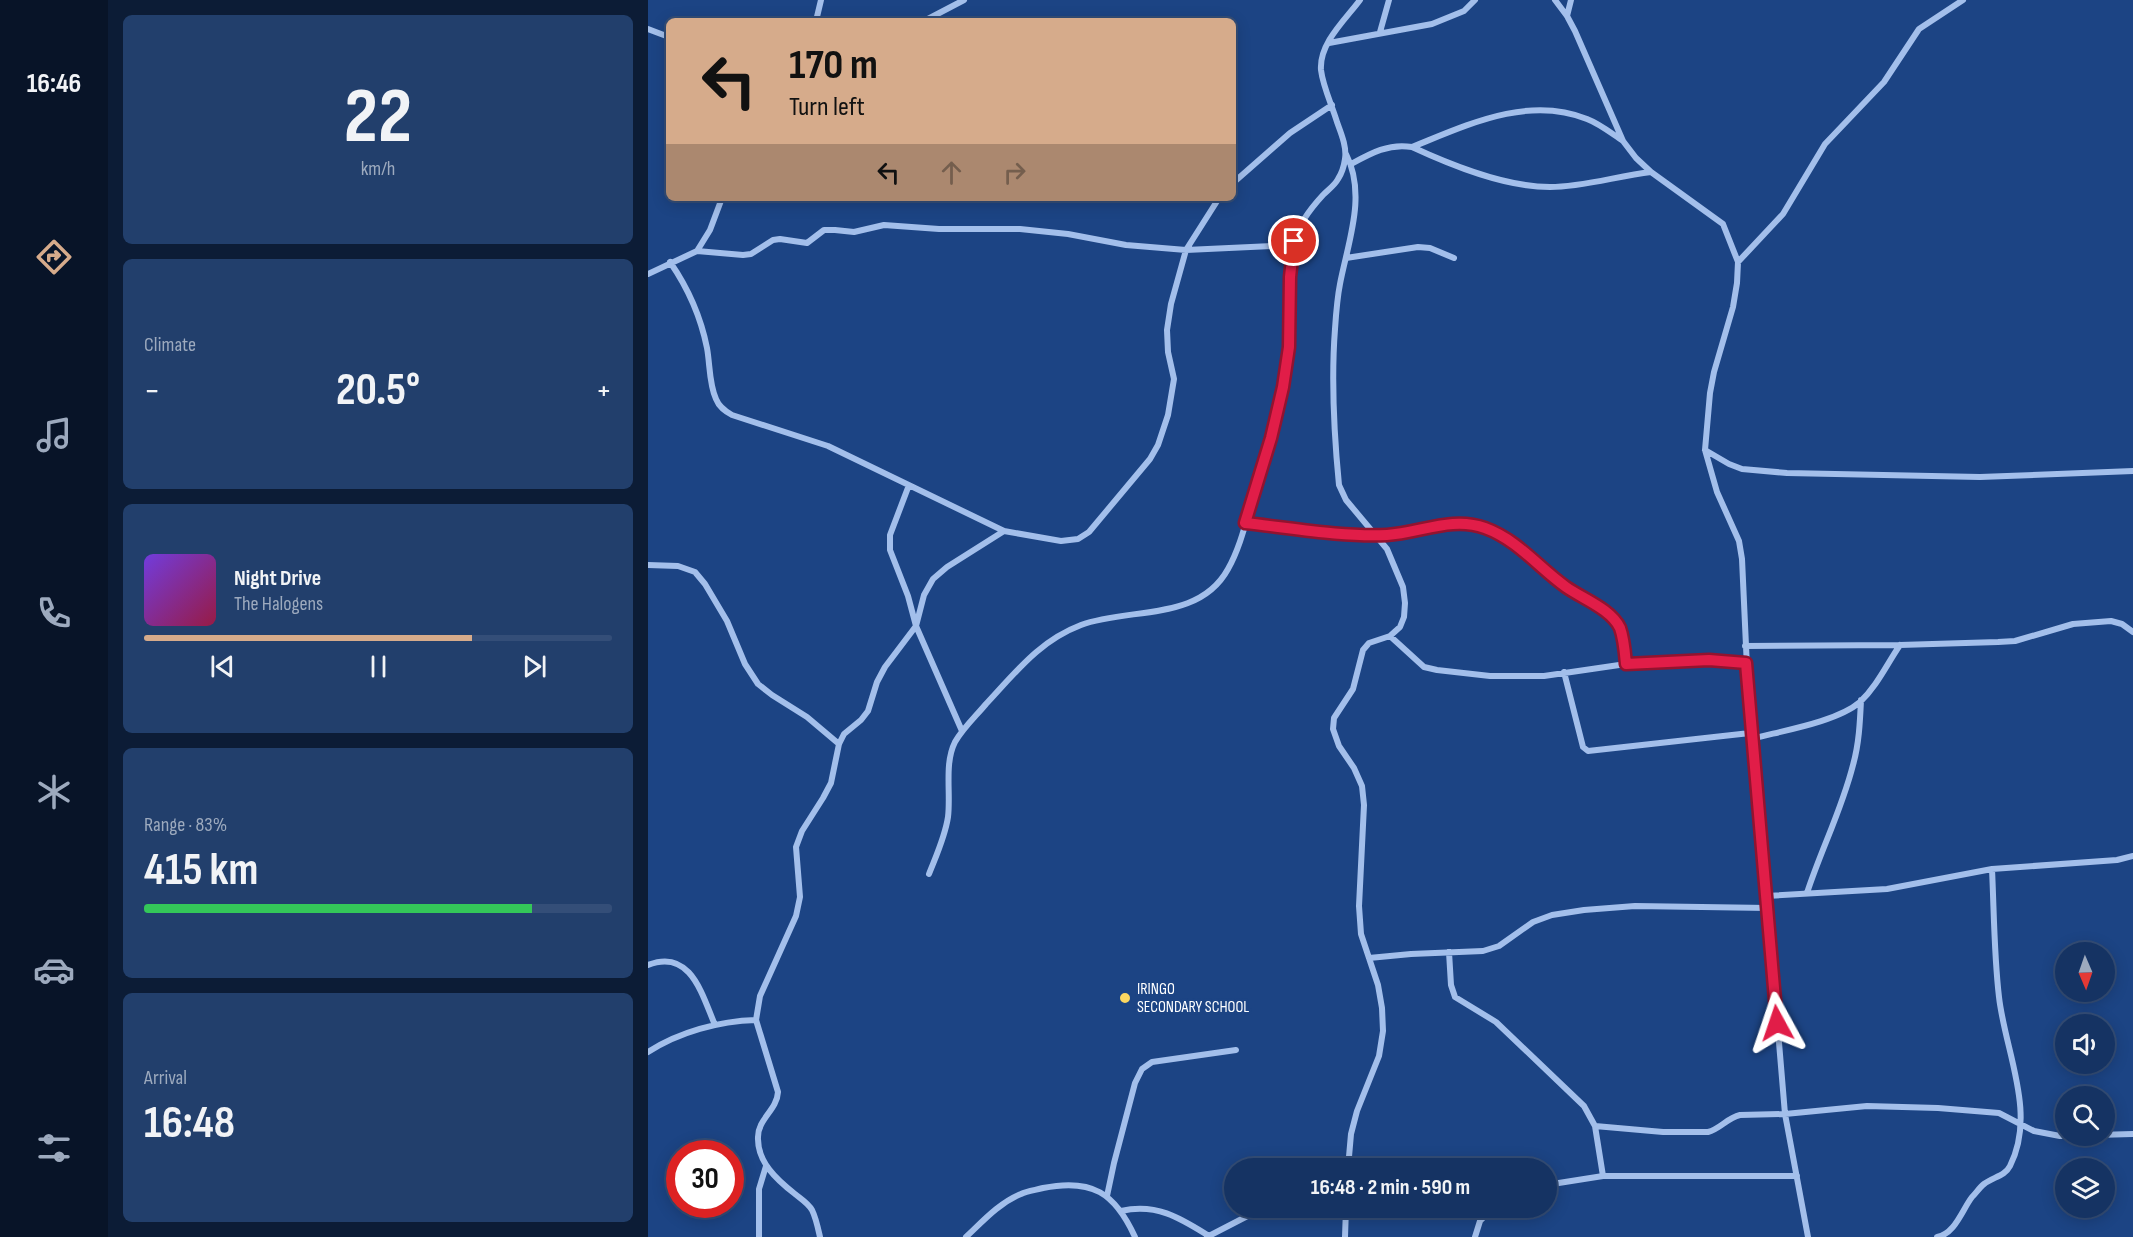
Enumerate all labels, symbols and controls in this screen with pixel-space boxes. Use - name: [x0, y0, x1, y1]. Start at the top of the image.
- text: 170 m: [789, 40, 878, 91]
- icon: left: [690, 42, 768, 120]
- text: 16:46: [27, 68, 81, 100]
- text: 22: [344, 71, 412, 164]
- text: Turn left: [789, 91, 865, 123]
- icon: left: [872, 156, 905, 189]
- icon: ahead: [935, 156, 968, 189]
- icon: right: [998, 156, 1031, 189]
- text: km/h: [361, 157, 395, 181]
- pin: [1268, 215, 1319, 266]
- icon: arrive: [1277, 224, 1310, 257]
- icon: directions: [33, 236, 75, 278]
- text: Climate: [144, 333, 196, 357]
- text: 20.5°: [336, 363, 420, 418]
- text: −: [144, 371, 160, 411]
- text: +: [596, 371, 612, 411]
- icon: music: [33, 414, 75, 456]
- text: Night Drive: [234, 565, 321, 592]
- icon: phone: [33, 592, 75, 634]
- text: The Halogens: [234, 592, 323, 616]
- icon: previous: [206, 650, 239, 683]
- icon: pause: [362, 650, 395, 683]
- icon: next: [518, 650, 551, 683]
- icon: climate: [33, 771, 75, 813]
- text: Range · 83%: [144, 813, 227, 837]
- text: 415 km: [144, 843, 258, 898]
- north arrow: [2055, 942, 2115, 1002]
- map controls: [2055, 942, 2115, 1218]
- icon: car: [33, 949, 75, 991]
- place label: IRINGO SECONDARY SCHOOL: [1137, 980, 1249, 1017]
- marker: IRINGO SECONDARY SCHOOL: [1118, 991, 1132, 1005]
- position arrow: [1745, 991, 1809, 1055]
- button: sound: [2055, 1014, 2115, 1074]
- text: Arrival: [144, 1066, 187, 1090]
- button: search: [2055, 1086, 2115, 1146]
- text: 16:48: [144, 1096, 235, 1151]
- icon: filters: [33, 1127, 75, 1169]
- speed limit sign: 30: [666, 1140, 744, 1218]
- button: layers: [2055, 1158, 2115, 1218]
- text: 16:48 · 2 min · 590 m: [1311, 1174, 1470, 1201]

